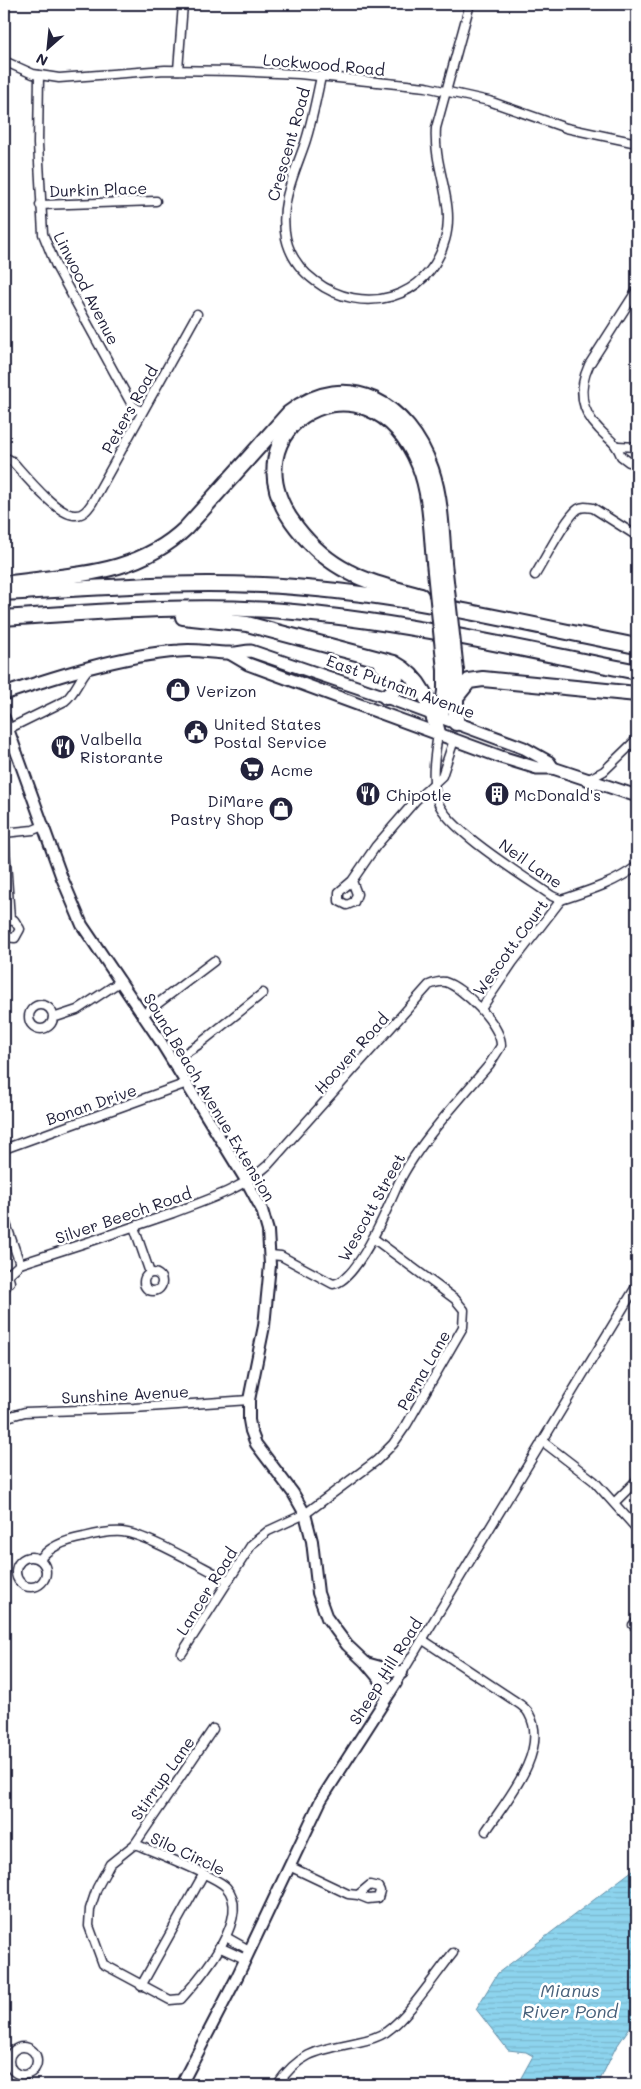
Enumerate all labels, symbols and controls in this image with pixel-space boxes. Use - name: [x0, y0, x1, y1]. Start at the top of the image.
- north arrow: [22, 22, 72, 72]
- street label: Lockwood Road: [262, 48, 386, 80]
- text: N: [33, 49, 51, 71]
- street label: Crescent Road: [262, 85, 314, 203]
- street label: Durkin Place: [49, 177, 147, 201]
- street label: Linwood Avenue: [49, 228, 125, 348]
- street label: Peters Road: [96, 361, 162, 457]
- street label: East Putnam Avenue: [324, 649, 478, 723]
- shop icon: Verizon: [165, 677, 191, 703]
- place label: Verizon: [196, 680, 256, 701]
- place label: United States Postal Service: [214, 713, 327, 752]
- public building icon: United States Postal Service: [183, 719, 209, 745]
- place label: Valbella Ristorante: [80, 728, 163, 767]
- restaurant icon: Valbella Ristorante: [50, 734, 76, 760]
- supermarket icon: Acme: [239, 756, 265, 782]
- place label: Acme: [270, 759, 313, 780]
- restaurant icon: Chipotle: [355, 781, 381, 807]
- building icon: McDonald's: [484, 781, 510, 807]
- place label: Chipotle: [386, 784, 452, 805]
- place label: McDonald's: [514, 784, 601, 805]
- place label: DiMare Pastry Shop: [171, 790, 264, 829]
- shop icon: DiMare Pastry Shop: [268, 796, 294, 822]
- street label: Neil Lane: [495, 833, 567, 893]
- street label: Wescott Court: [468, 894, 552, 1000]
- street label: Sound Beach Avenue Extension: [139, 989, 281, 1205]
- street label: Hoover Road: [309, 1008, 393, 1098]
- street label: Bonan Drive: [43, 1079, 139, 1129]
- street label: Wescott Street: [333, 1149, 409, 1265]
- street label: Silver Beech Road: [52, 1182, 194, 1248]
- street label: Perna Lane: [392, 1326, 454, 1414]
- street label: Sunshine Avenue: [61, 1380, 189, 1408]
- street label: Lancer Road: [171, 1543, 241, 1639]
- street label: Sheep Hill Road: [344, 1614, 426, 1728]
- street label: Stirrup Lane: [125, 1732, 199, 1824]
- street label: Silo Circle: [147, 1827, 229, 1879]
- water label: Mianus River Pond: [522, 1978, 619, 2023]

